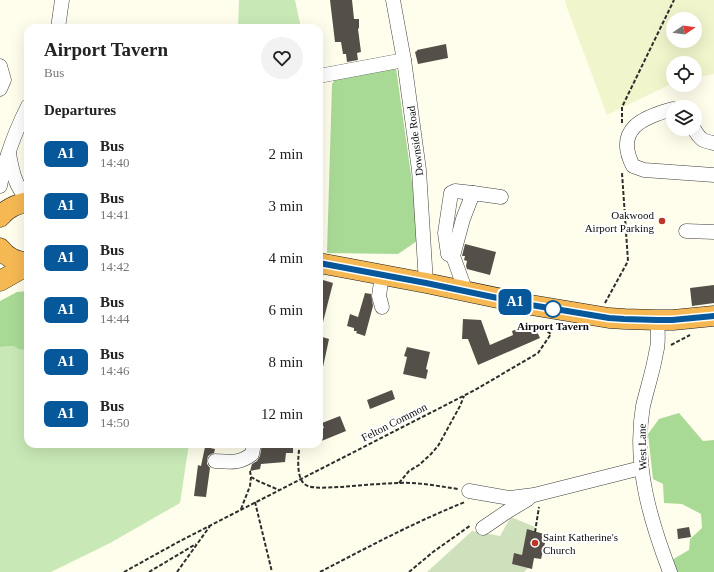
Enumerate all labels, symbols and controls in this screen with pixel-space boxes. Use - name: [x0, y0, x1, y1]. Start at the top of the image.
- north arrow: [666, 12, 702, 48]
- map controls: [666, 12, 702, 136]
- button: heart: [261, 37, 303, 79]
- text: Airport Tavern: [44, 39, 168, 60]
- button: locate: [666, 56, 702, 92]
- text: Bus: [44, 65, 64, 80]
- button: layers: [666, 100, 702, 136]
- text: Departures: [44, 102, 116, 118]
- street label: Downside Road: [405, 105, 425, 177]
- text: Bus: [100, 138, 124, 154]
- text: A1: [57, 146, 75, 161]
- text: 2 min: [268, 146, 303, 162]
- text: 14:40: [100, 155, 130, 170]
- text: Bus: [100, 190, 124, 206]
- text: A1: [57, 198, 75, 213]
- text: 3 min: [268, 198, 303, 214]
- text: 14:41: [100, 207, 130, 222]
- place label: Oakwood Airport Parking: [585, 209, 654, 234]
- marker: Oakwood Airport Parking: [657, 216, 667, 226]
- text: Bus: [100, 242, 124, 258]
- text: A1: [57, 250, 75, 265]
- text: 4 min: [268, 250, 303, 266]
- text: 14:42: [100, 259, 130, 274]
- line badge: A1: [497, 289, 533, 315]
- text: Bus: [100, 294, 124, 310]
- text: A1: [506, 294, 524, 309]
- marker: Airport Tavern: [544, 300, 562, 318]
- text: A1: [57, 302, 75, 317]
- text: 6 min: [268, 302, 303, 318]
- text: 14:44: [100, 311, 130, 326]
- place label: Airport Tavern: [517, 320, 589, 332]
- text: Bus: [100, 346, 124, 362]
- text: A1: [57, 354, 75, 369]
- text: 8 min: [268, 354, 303, 370]
- text: 14:46: [100, 363, 130, 378]
- text: Bus: [100, 398, 124, 414]
- street label: Felton Common: [359, 400, 429, 444]
- text: A1: [57, 406, 75, 421]
- text: 12 min: [261, 406, 303, 422]
- text: 14:50: [100, 415, 130, 430]
- street label: West Lane: [636, 424, 648, 470]
- place label: Saint Katherine's Church: [543, 531, 618, 556]
- marker: Saint Katherine's Church: [530, 538, 540, 548]

